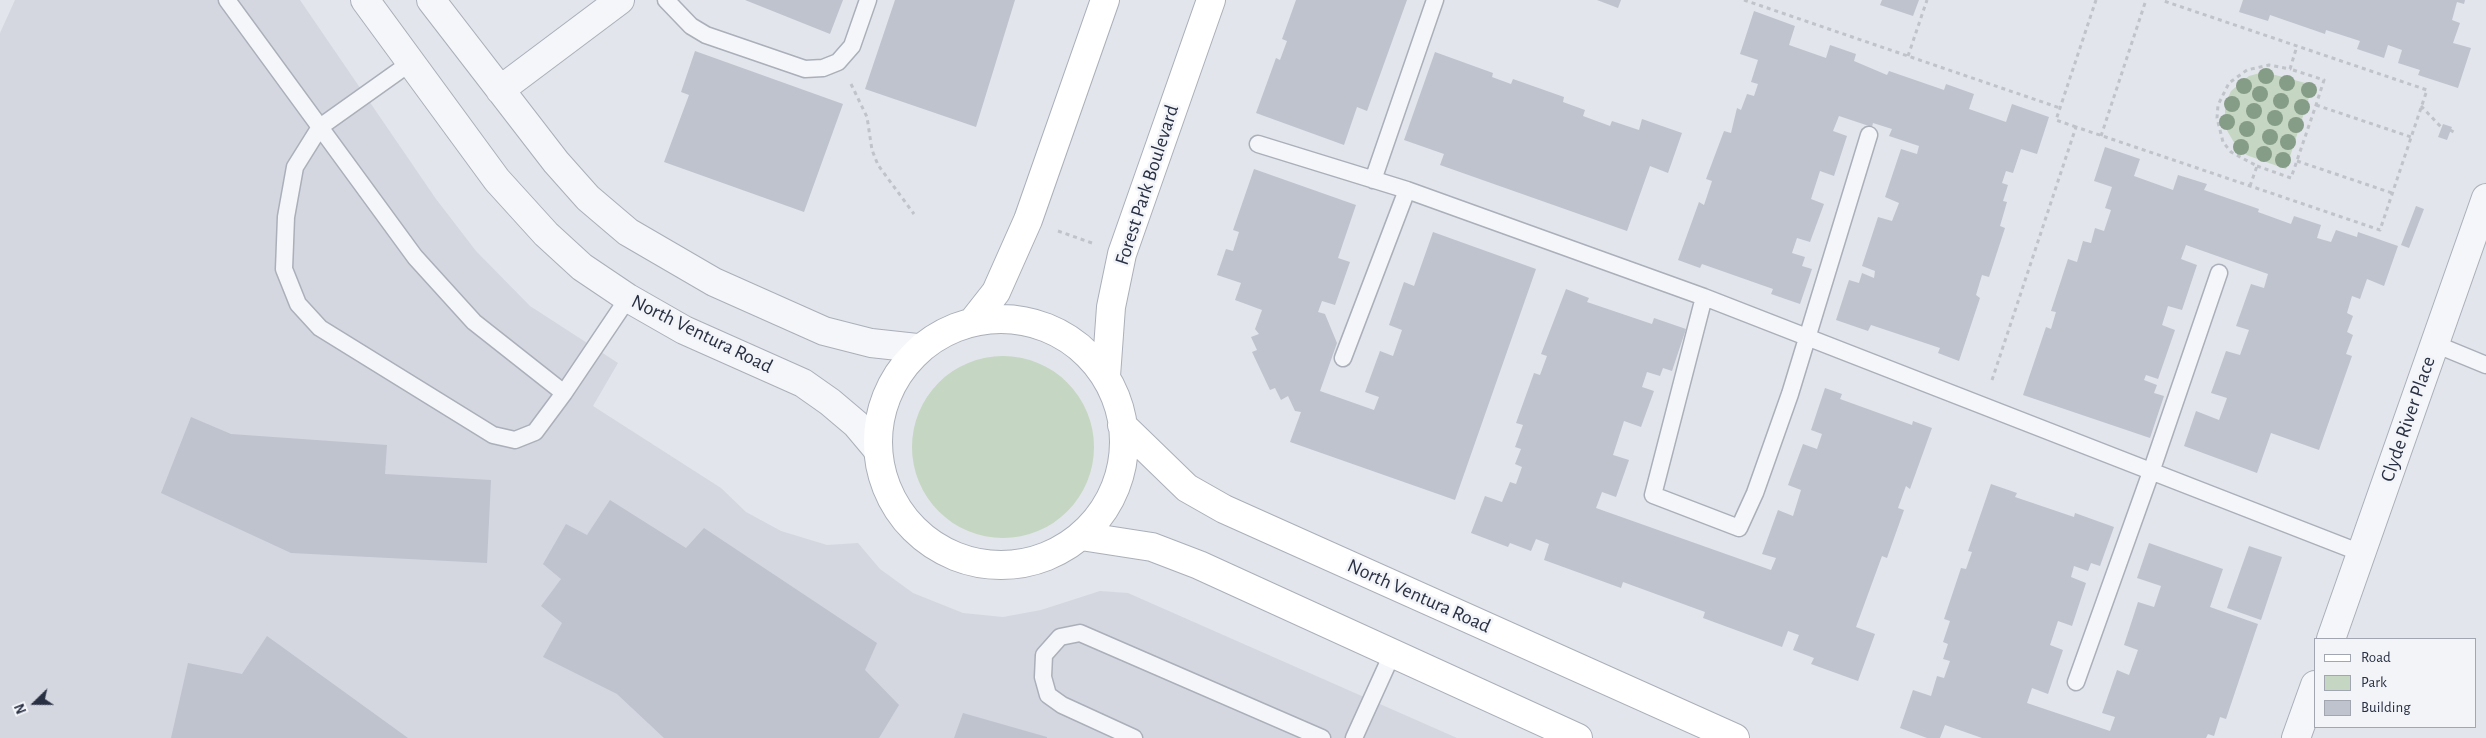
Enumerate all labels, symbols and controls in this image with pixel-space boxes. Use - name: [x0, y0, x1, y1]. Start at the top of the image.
- street label: Forest Park Boulevard: [1110, 102, 1184, 268]
- street label: North Ventura Road: [627, 289, 777, 379]
- street label: Clyde River Place: [2375, 353, 2441, 485]
- street label: North Ventura Road: [1344, 554, 1494, 638]
- legend: [2314, 638, 2476, 728]
- text: Road: [2361, 650, 2391, 665]
- text: Park: [2361, 675, 2387, 690]
- north arrow: [10, 678, 60, 728]
- text: Building: [2361, 700, 2411, 715]
- text: N: [13, 701, 29, 716]

